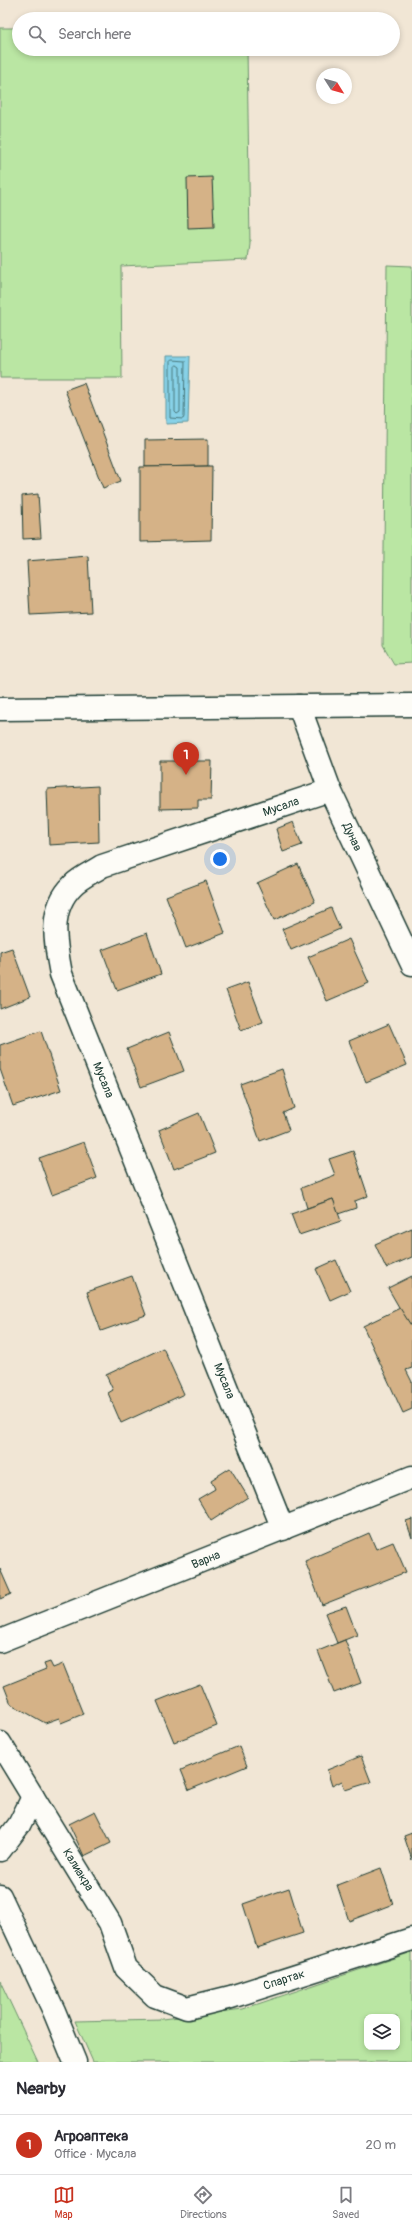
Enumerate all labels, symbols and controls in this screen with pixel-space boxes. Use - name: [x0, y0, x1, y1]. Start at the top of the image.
- search box: [12, 12, 400, 56]
- icon: search: [26, 23, 48, 45]
- text: Search here: [58, 25, 131, 44]
- north arrow: [316, 68, 352, 104]
- pin: 1: [173, 742, 199, 775]
- street label: Мусала: [261, 794, 301, 820]
- street label: Дунав: [338, 819, 365, 854]
- your location: [210, 849, 230, 869]
- street label: Мусала: [89, 1060, 117, 1101]
- street label: Мусала: [210, 1361, 238, 1402]
- street label: Варна: [189, 1547, 223, 1572]
- street label: Калиакра: [59, 1846, 97, 1894]
- street label: Спартак: [261, 1966, 307, 1994]
- map controls: [364, 2014, 400, 2050]
- button: layers: [364, 2014, 400, 2050]
- text: Nearby: [16, 2078, 65, 2099]
- text: Агроаптека: [54, 2127, 128, 2146]
- text: 1: [26, 2137, 32, 2153]
- text: 20 m: [365, 2137, 396, 2153]
- text: Office · Мусала: [54, 2146, 136, 2162]
- tab: Map: [53, 2184, 75, 2221]
- tab: Directions: [180, 2184, 227, 2221]
- tab: Saved: [332, 2184, 359, 2221]

